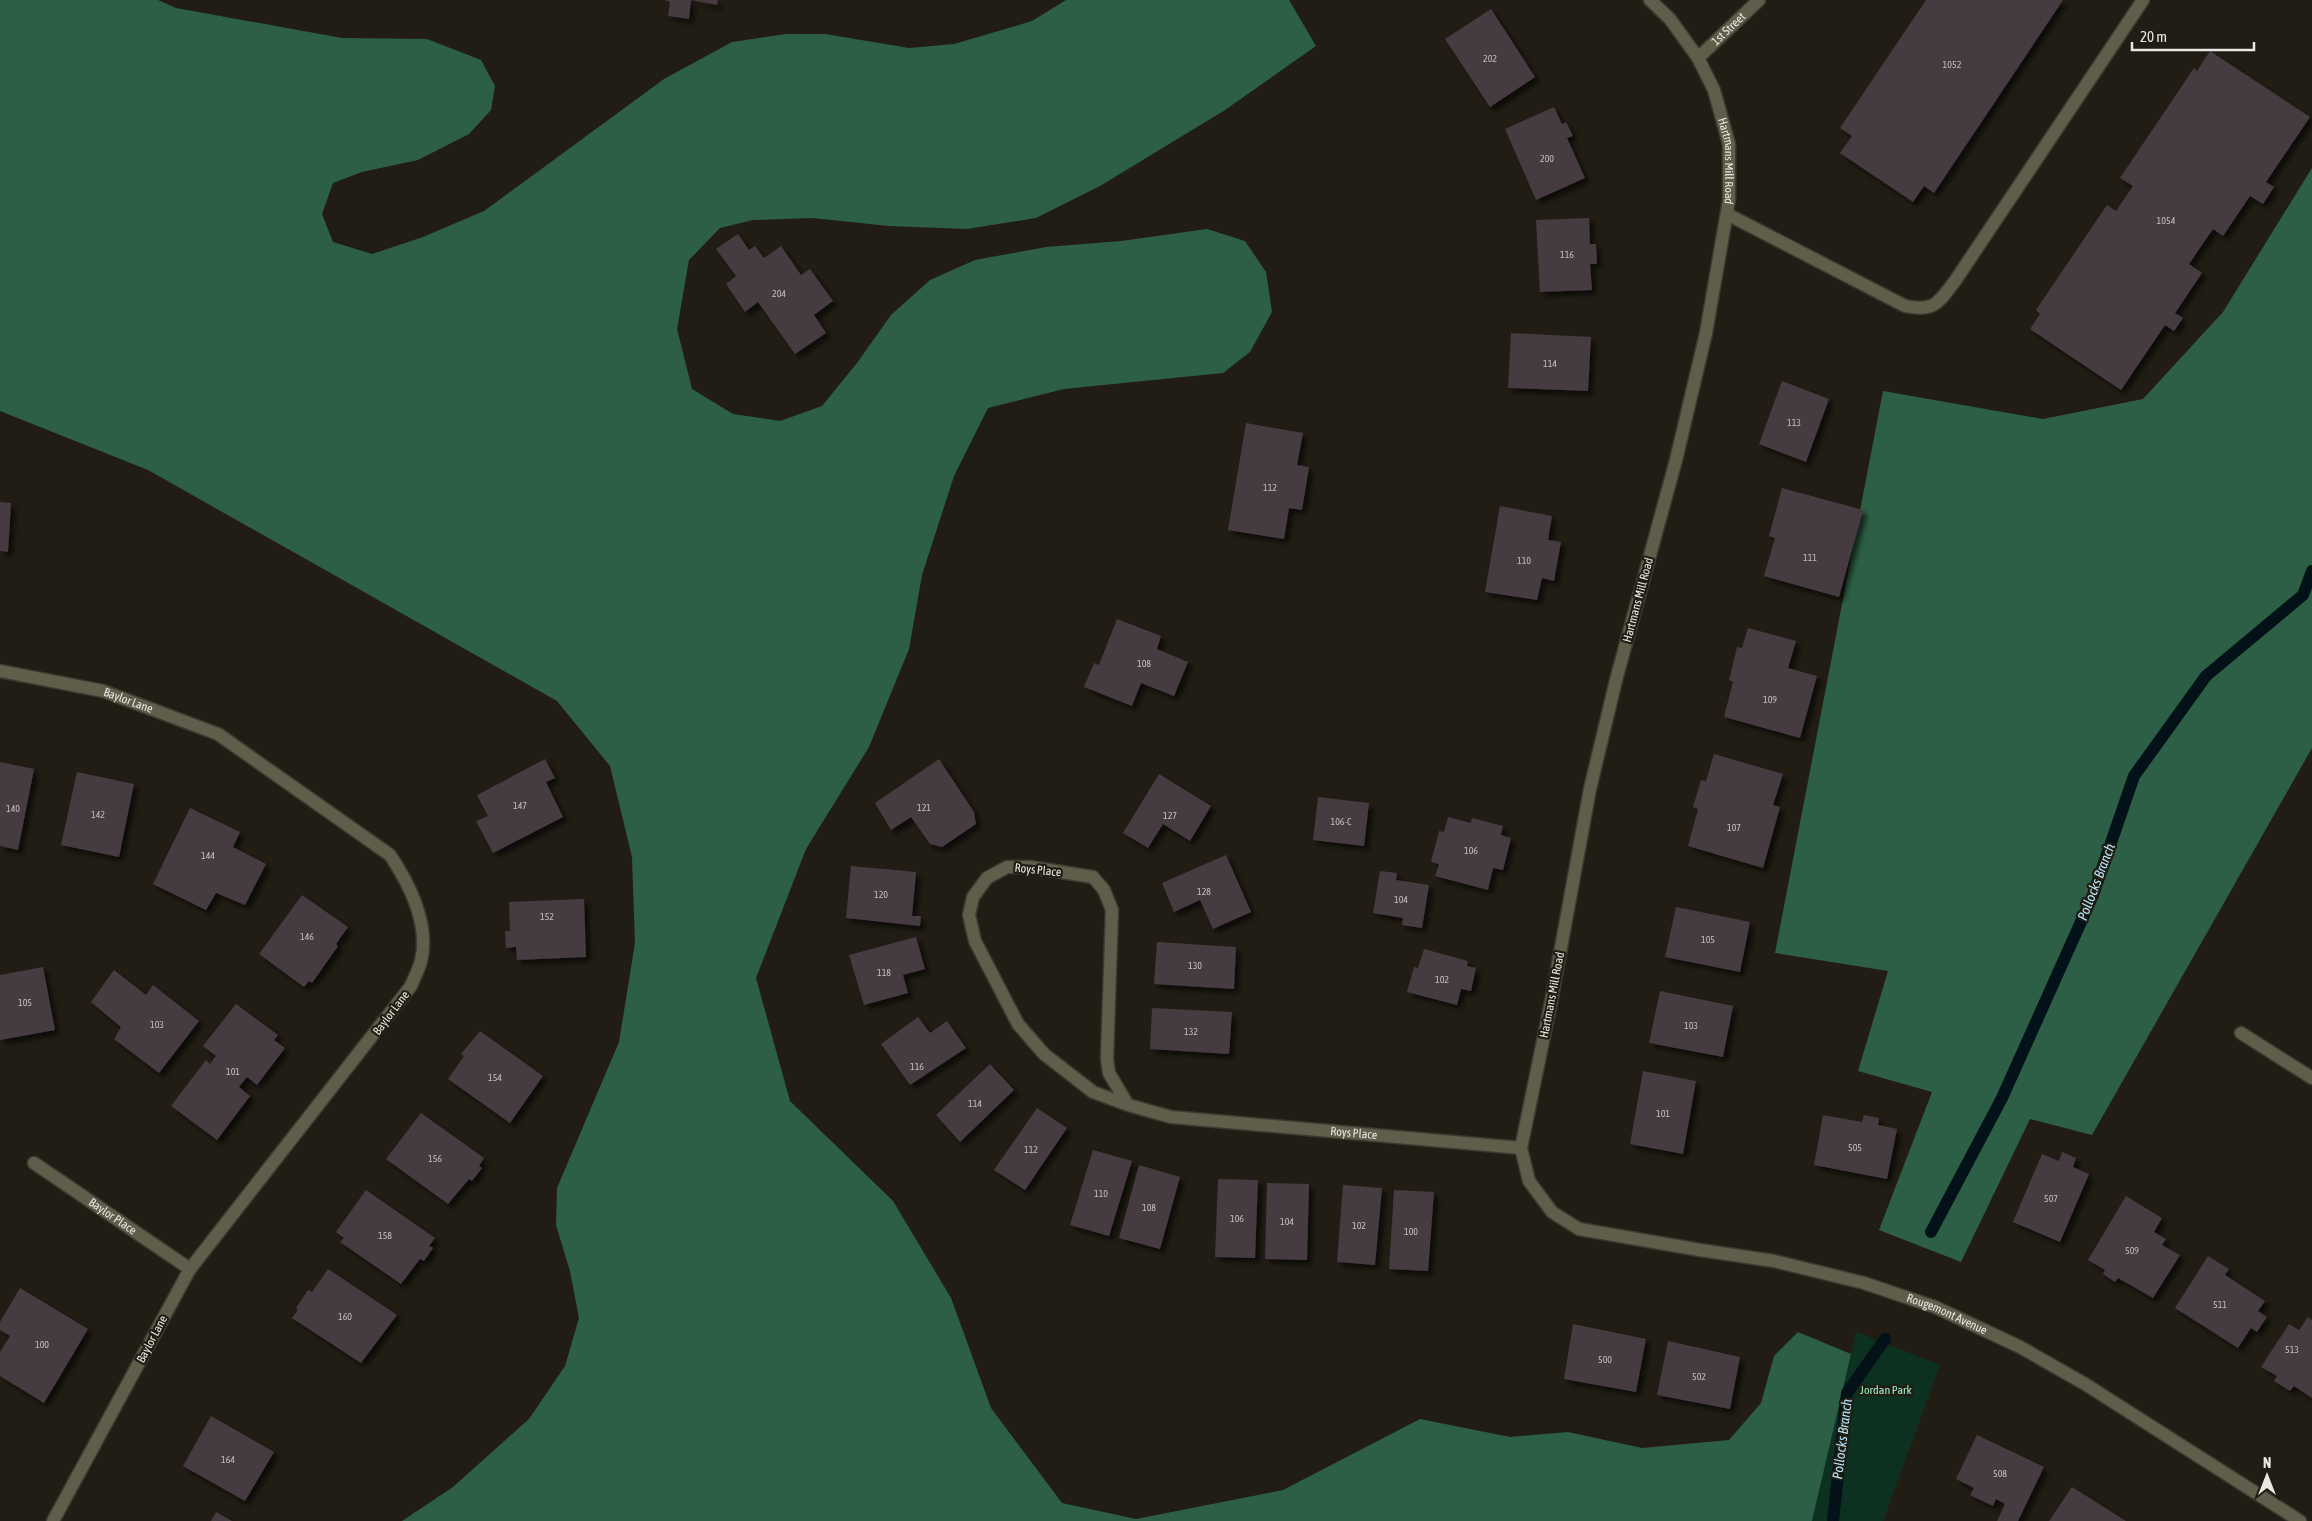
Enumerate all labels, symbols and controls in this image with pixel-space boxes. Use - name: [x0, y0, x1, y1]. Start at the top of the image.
- street label: 1st Street: [1709, 9, 1749, 48]
- scale bar: [2132, 20, 2254, 52]
- text: 20 m: [2140, 28, 2167, 45]
- house number: 202: [1483, 53, 1497, 64]
- house number: 1052: [1943, 59, 1962, 70]
- street label: Hartmans Mill Road: [1715, 116, 1736, 205]
- house number: 200: [1540, 153, 1554, 164]
- house number: 1054: [2157, 215, 2176, 226]
- house number: 116: [1560, 249, 1574, 260]
- house number: 204: [772, 288, 786, 299]
- house number: 114: [1543, 358, 1557, 369]
- house number: 113: [1787, 417, 1801, 428]
- house number: 112: [1263, 482, 1277, 493]
- house number: 111: [1803, 552, 1817, 563]
- house number: 110: [1517, 555, 1531, 566]
- street label: Hartmans Mill Road: [1620, 556, 1656, 644]
- house number: 108: [1137, 658, 1151, 669]
- street label: Baylor Lane: [102, 685, 155, 716]
- house number: 109: [1763, 694, 1777, 705]
- house number: 147: [513, 800, 527, 811]
- house number: 121: [917, 802, 931, 813]
- house number: 140: [6, 803, 20, 814]
- house number: 142: [91, 809, 105, 820]
- house number: 127: [1163, 810, 1177, 821]
- house number: 106-C: [1330, 816, 1352, 827]
- house number: 107: [1727, 822, 1741, 833]
- water label: Pollocks Branch: [2074, 841, 2118, 923]
- house number: 106: [1464, 845, 1478, 856]
- house number: 144: [201, 850, 215, 861]
- street label: Roys Place: [1014, 861, 1062, 879]
- house number: 128: [1197, 886, 1211, 897]
- house number: 120: [874, 889, 888, 900]
- house number: 104: [1394, 894, 1408, 905]
- house number: 152: [540, 911, 554, 922]
- house number: 146: [300, 931, 314, 942]
- house number: 105: [1701, 934, 1715, 945]
- street label: Hartmans Mill Road: [1537, 951, 1567, 1039]
- house number: 130: [1188, 960, 1202, 971]
- house number: 118: [877, 967, 891, 978]
- house number: 102: [1435, 974, 1449, 985]
- street label: Baylor Lane: [370, 988, 412, 1038]
- house number: 105: [18, 997, 32, 1008]
- house number: 103: [150, 1019, 164, 1030]
- house number: 103: [1684, 1020, 1698, 1031]
- house number: 132: [1184, 1026, 1198, 1037]
- house number: 116: [910, 1061, 924, 1072]
- house number: 101: [226, 1066, 240, 1077]
- house number: 154: [488, 1072, 502, 1083]
- house number: 114: [968, 1098, 982, 1109]
- house number: 101: [1656, 1108, 1670, 1119]
- street label: Roys Place: [1330, 1124, 1378, 1142]
- house number: 505: [1848, 1142, 1862, 1153]
- house number: 112: [1024, 1144, 1038, 1155]
- house number: 156: [428, 1153, 442, 1164]
- house number: 110: [1094, 1188, 1108, 1199]
- house number: 507: [2044, 1193, 2058, 1204]
- street label: Baylor Place: [86, 1195, 139, 1238]
- house number: 108: [1142, 1202, 1156, 1213]
- house number: 106: [1230, 1213, 1244, 1224]
- house number: 104: [1280, 1216, 1294, 1227]
- house number: 102: [1352, 1220, 1366, 1231]
- house number: 100: [1404, 1226, 1418, 1237]
- house number: 158: [378, 1230, 392, 1241]
- house number: 509: [2125, 1245, 2139, 1256]
- street label: Rougemont Avenue: [1905, 1291, 1989, 1338]
- house number: 511: [2213, 1299, 2227, 1310]
- house number: 160: [338, 1311, 352, 1322]
- street label: Baylor Lane: [134, 1313, 170, 1365]
- house number: 100: [35, 1339, 49, 1350]
- house number: 513: [2285, 1344, 2299, 1355]
- house number: 500: [1598, 1354, 1612, 1365]
- house number: 502: [1692, 1371, 1706, 1382]
- park label: Jordan Park: [1860, 1383, 1913, 1397]
- water label: Pollocks Branch: [1829, 1398, 1855, 1480]
- north arrow: [2242, 1451, 2292, 1501]
- house number: 164: [221, 1454, 235, 1465]
- text: N: [2263, 1455, 2271, 1471]
- house number: 508: [1993, 1468, 2007, 1479]

